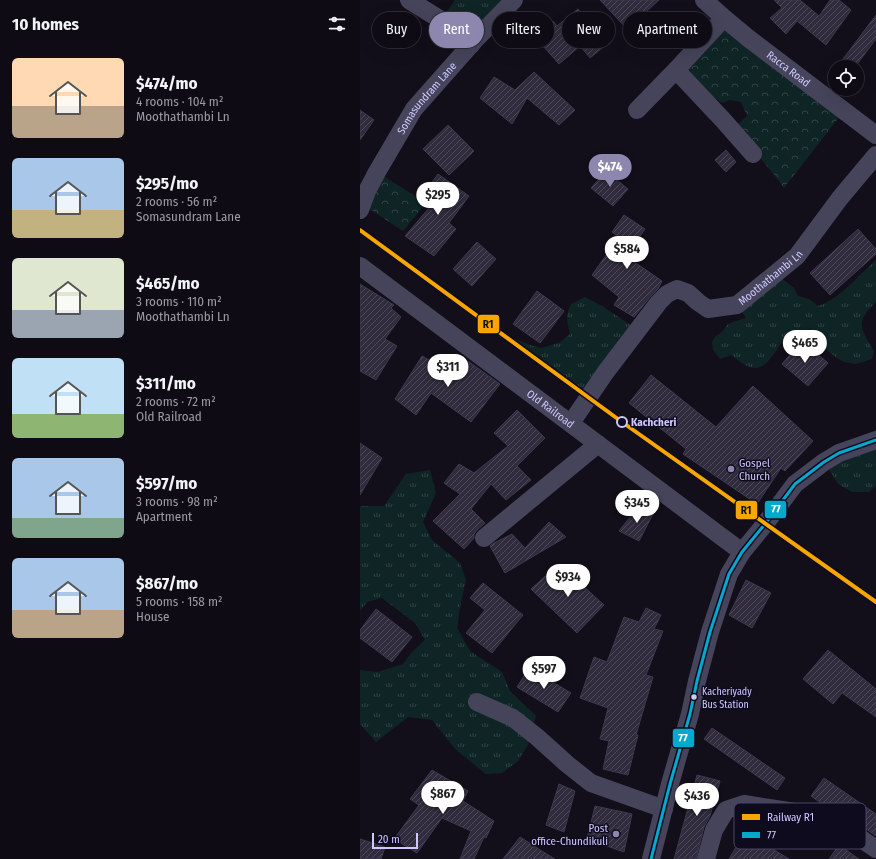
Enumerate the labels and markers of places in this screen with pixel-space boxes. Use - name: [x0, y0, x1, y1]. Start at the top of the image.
- pin: $474: [586, 154, 634, 188]
- pin: $295: [414, 182, 462, 216]
- pin: $584: [603, 236, 651, 270]
- pin: $465: [781, 330, 829, 364]
- pin: $311: [424, 354, 472, 388]
- marker: Kachcheri: [616, 416, 628, 428]
- place label: Kachcheri: [631, 416, 676, 429]
- place label: Gospel Church: [739, 457, 770, 483]
- marker: Gospel Church: [726, 464, 736, 474]
- pin: $345: [613, 490, 661, 524]
- pin: $934: [544, 564, 592, 598]
- pin: $597: [520, 656, 568, 690]
- place label: Kacheriyady Bus Station: [702, 686, 752, 711]
- marker: Kacheriyady Bus Station: [689, 692, 699, 702]
- pin: $867: [419, 781, 467, 815]
- pin: $436: [673, 783, 721, 817]
- place label: Post office-Chundikuli: [531, 822, 608, 848]
- marker: Post office-Chundikuli: [611, 829, 621, 839]

